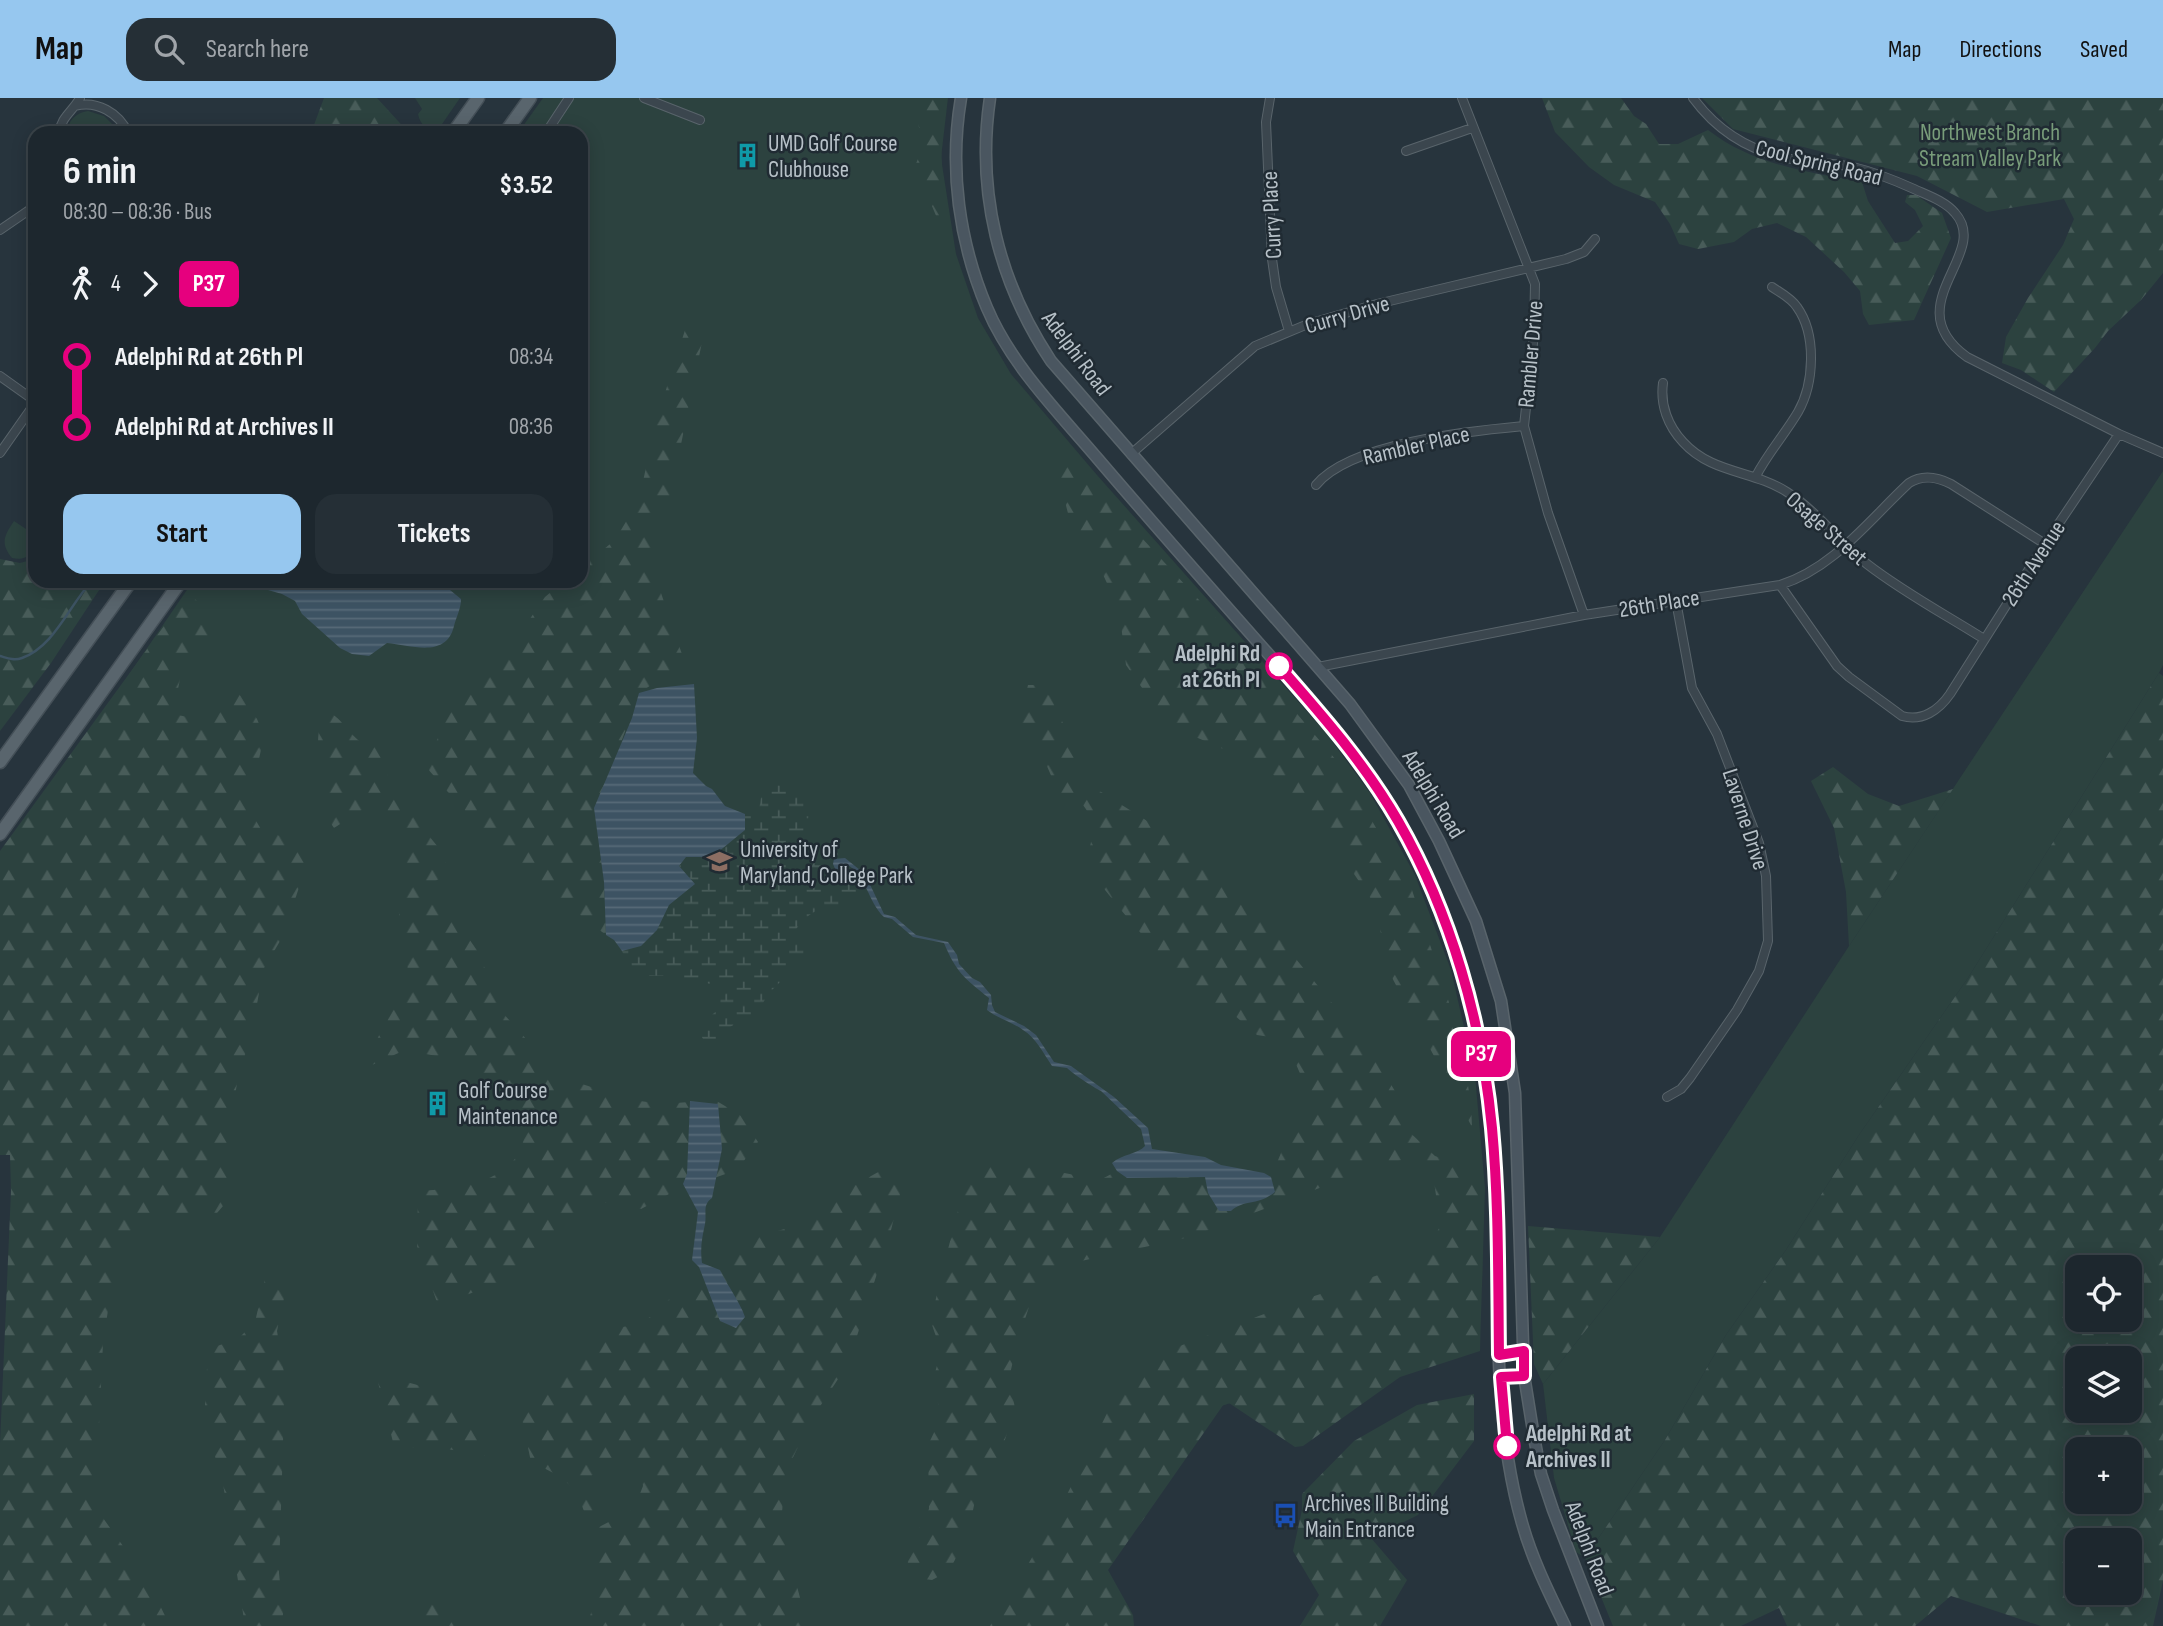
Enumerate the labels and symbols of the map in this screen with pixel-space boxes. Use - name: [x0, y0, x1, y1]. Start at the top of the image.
- park label: Northwest Branch Stream Valley Park: [1919, 119, 2061, 173]
- place label: UMD Golf Course Clubhouse: [768, 130, 898, 184]
- street label: Cool Spring Road: [1753, 134, 1885, 192]
- building icon: UMD Golf Course Clubhouse: [734, 142, 762, 170]
- street label: Curry Place: [1256, 170, 1288, 260]
- street label: Curry Drive: [1302, 290, 1393, 340]
- street label: Rambler Drive: [1512, 299, 1550, 409]
- street label: Adelphi Road: [1035, 305, 1117, 401]
- street label: Rambler Place: [1360, 420, 1472, 472]
- street label: Osage Street: [1780, 486, 1873, 572]
- street label: 26th Avenue: [1996, 516, 2072, 612]
- street label: 26th Place: [1617, 584, 1701, 624]
- place label: Adelphi Rd at 26th Pl: [1174, 640, 1260, 694]
- marker: Adelphi Rd at 26th Pl: [1266, 653, 1292, 679]
- street label: Adelphi Road: [1395, 744, 1470, 844]
- street label: Laverne Drive: [1716, 765, 1775, 873]
- place label: University of Maryland, College Park: [740, 836, 913, 890]
- school or university icon: University of Maryland, College Park: [706, 848, 734, 876]
- line badge: P37: [1441, 1031, 1521, 1077]
- place label: Golf Course Maintenance: [458, 1077, 558, 1131]
- building icon: Golf Course Maintenance: [424, 1089, 452, 1117]
- place label: Adelphi Rd at Archives II: [1525, 1420, 1632, 1474]
- marker: Adelphi Rd at Archives II: [1494, 1433, 1520, 1459]
- place label: Archives II Building Main Entrance: [1304, 1490, 1449, 1544]
- street label: Adelphi Road: [1558, 1497, 1620, 1599]
- bus stop icon: Archives II Building Main Entrance: [1271, 1502, 1299, 1530]

